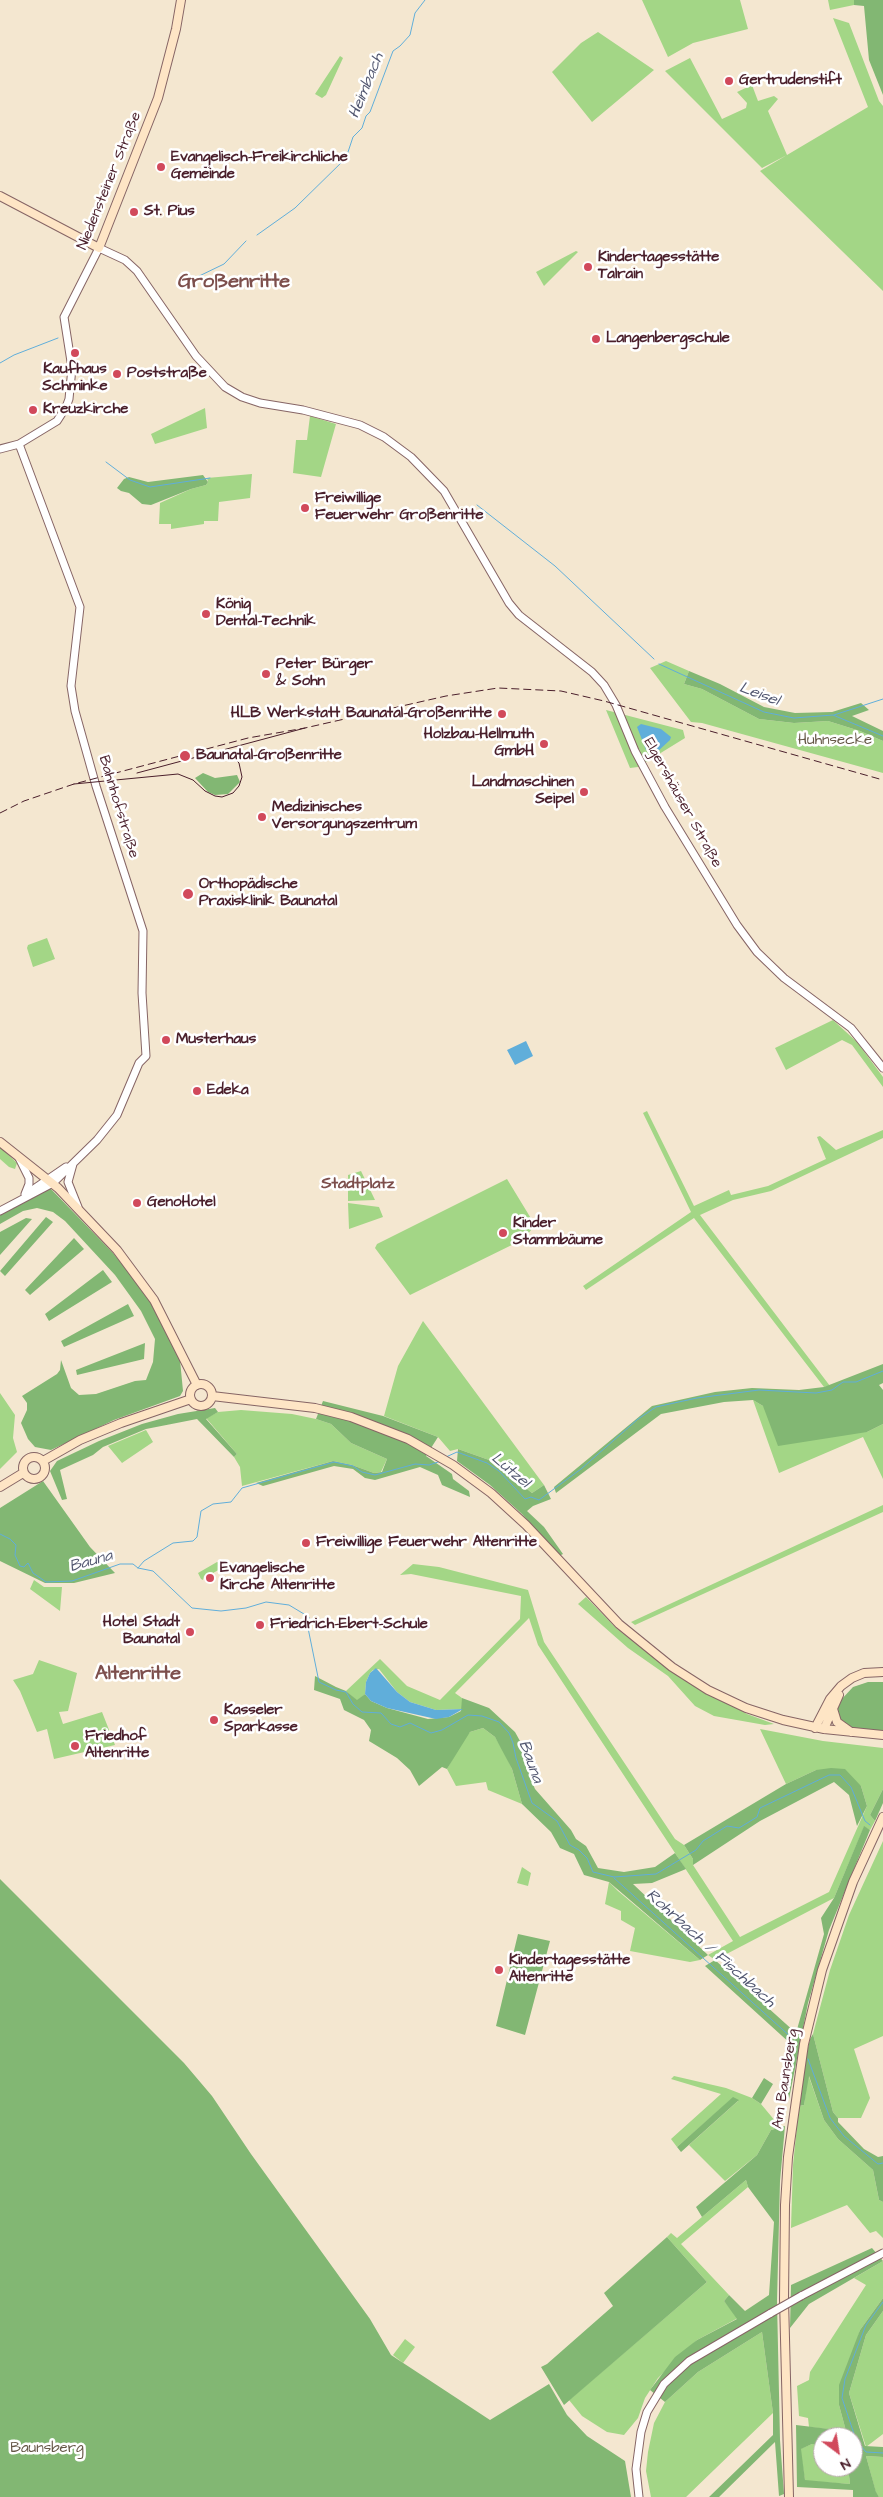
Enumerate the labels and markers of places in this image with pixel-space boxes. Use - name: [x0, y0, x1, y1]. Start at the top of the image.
- place label: Gertrudenstift: [739, 72, 842, 90]
- marker: Gertrudenstift: [723, 75, 735, 87]
- place label: Evangelisch-Freikirchliche Gemeinde: [171, 149, 348, 184]
- marker: Evangelisch-Freikirchliche Gemeinde: [155, 161, 167, 173]
- place label: St. Pius: [144, 203, 195, 221]
- marker: St. Pius: [128, 206, 140, 218]
- place label: Kindertagesstätte Talrain: [598, 249, 719, 284]
- marker: Kindertagesstätte Talrain: [582, 261, 594, 273]
- place label: Langenbergschule: [606, 330, 730, 348]
- marker: Langenbergschule: [590, 333, 602, 345]
- marker: Kaufhaus Schminke: [69, 347, 81, 359]
- place label: Kaufhaus Schminke: [42, 361, 108, 396]
- place label: Poststraße: [127, 365, 207, 383]
- marker: Poststraße: [111, 368, 123, 380]
- place label: Kreuzkirche: [43, 401, 128, 419]
- marker: Kreuzkirche: [27, 404, 39, 416]
- place label: Freiwillige Feuerwehr Großenritte: [315, 490, 484, 525]
- marker: Freiwillige Feuerwehr Großenritte: [299, 502, 311, 514]
- place label: König Dental-Technik: [216, 596, 315, 631]
- marker: König Dental-Technik: [200, 608, 212, 620]
- place label: Peter Bürger & Sohn: [276, 656, 373, 691]
- marker: Peter Bürger & Sohn: [260, 668, 272, 680]
- place label: HLB Werkstatt Baunatal-Großenritte: [231, 705, 492, 723]
- marker: HLB Werkstatt Baunatal-Großenritte: [496, 708, 508, 720]
- place label: Holzbau-Hellmuth GmbH: [424, 726, 534, 761]
- marker: Holzbau-Hellmuth GmbH: [538, 738, 550, 750]
- place label: Baunatal-Großenritte: [196, 747, 342, 765]
- marker: Baunatal-Großenritte: [178, 749, 192, 763]
- place label: Landmaschinen Seipel: [472, 774, 574, 809]
- marker: Landmaschinen Seipel: [578, 786, 590, 798]
- place label: Medizinisches Versorgungszentrum: [272, 799, 417, 834]
- marker: Medizinisches Versorgungszentrum: [256, 811, 268, 823]
- place label: Orthopädische Praxisklinik Baunatal: [199, 876, 337, 911]
- marker: Orthopädische Praxisklinik Baunatal: [181, 887, 195, 901]
- place label: Musterhaus: [176, 1031, 256, 1049]
- marker: Musterhaus: [160, 1034, 172, 1046]
- place label: Edeka: [207, 1082, 249, 1100]
- marker: Edeka: [191, 1085, 203, 1097]
- place label: GenoHotel: [147, 1194, 215, 1212]
- marker: GenoHotel: [131, 1197, 143, 1209]
- place label: Kinder Stammbäume: [513, 1215, 603, 1250]
- marker: Kinder Stammbäume: [497, 1227, 509, 1239]
- place label: Freiwillige Feuerwehr Altenritte: [316, 1534, 537, 1552]
- marker: Freiwillige Feuerwehr Altenritte: [300, 1537, 312, 1549]
- place label: Evangelische Kirche Altenritte: [220, 1560, 335, 1595]
- marker: Evangelische Kirche Altenritte: [204, 1572, 216, 1584]
- place label: Hotel Stadt Baunatal: [103, 1614, 180, 1649]
- place label: Friedrich-Ebert-Schule: [270, 1616, 428, 1634]
- marker: Friedrich-Ebert-Schule: [254, 1619, 266, 1631]
- marker: Hotel Stadt Baunatal: [184, 1626, 196, 1638]
- place label: Kasseler Sparkasse: [224, 1702, 298, 1737]
- marker: Kasseler Sparkasse: [208, 1714, 220, 1726]
- place label: Friedhof Altenritte: [85, 1728, 149, 1763]
- marker: Friedhof Altenritte: [69, 1740, 81, 1752]
- place label: Kindertagesstätte Altenritte: [509, 1952, 630, 1987]
- marker: Kindertagesstätte Altenritte: [493, 1964, 505, 1976]

